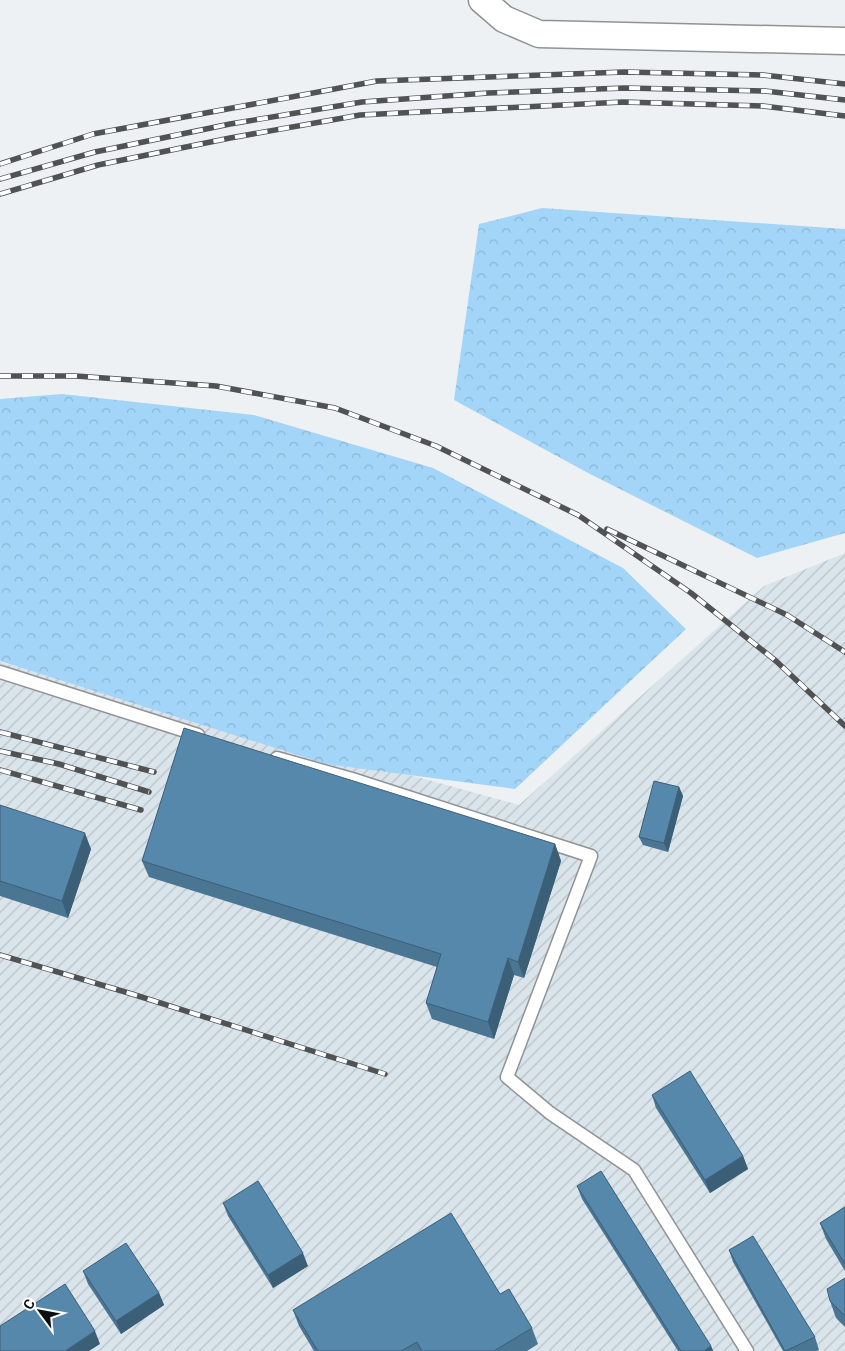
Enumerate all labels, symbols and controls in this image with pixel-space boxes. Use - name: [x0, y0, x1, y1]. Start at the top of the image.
- north arrow: [15, 1286, 65, 1336]
- text: С: [20, 1296, 38, 1312]

